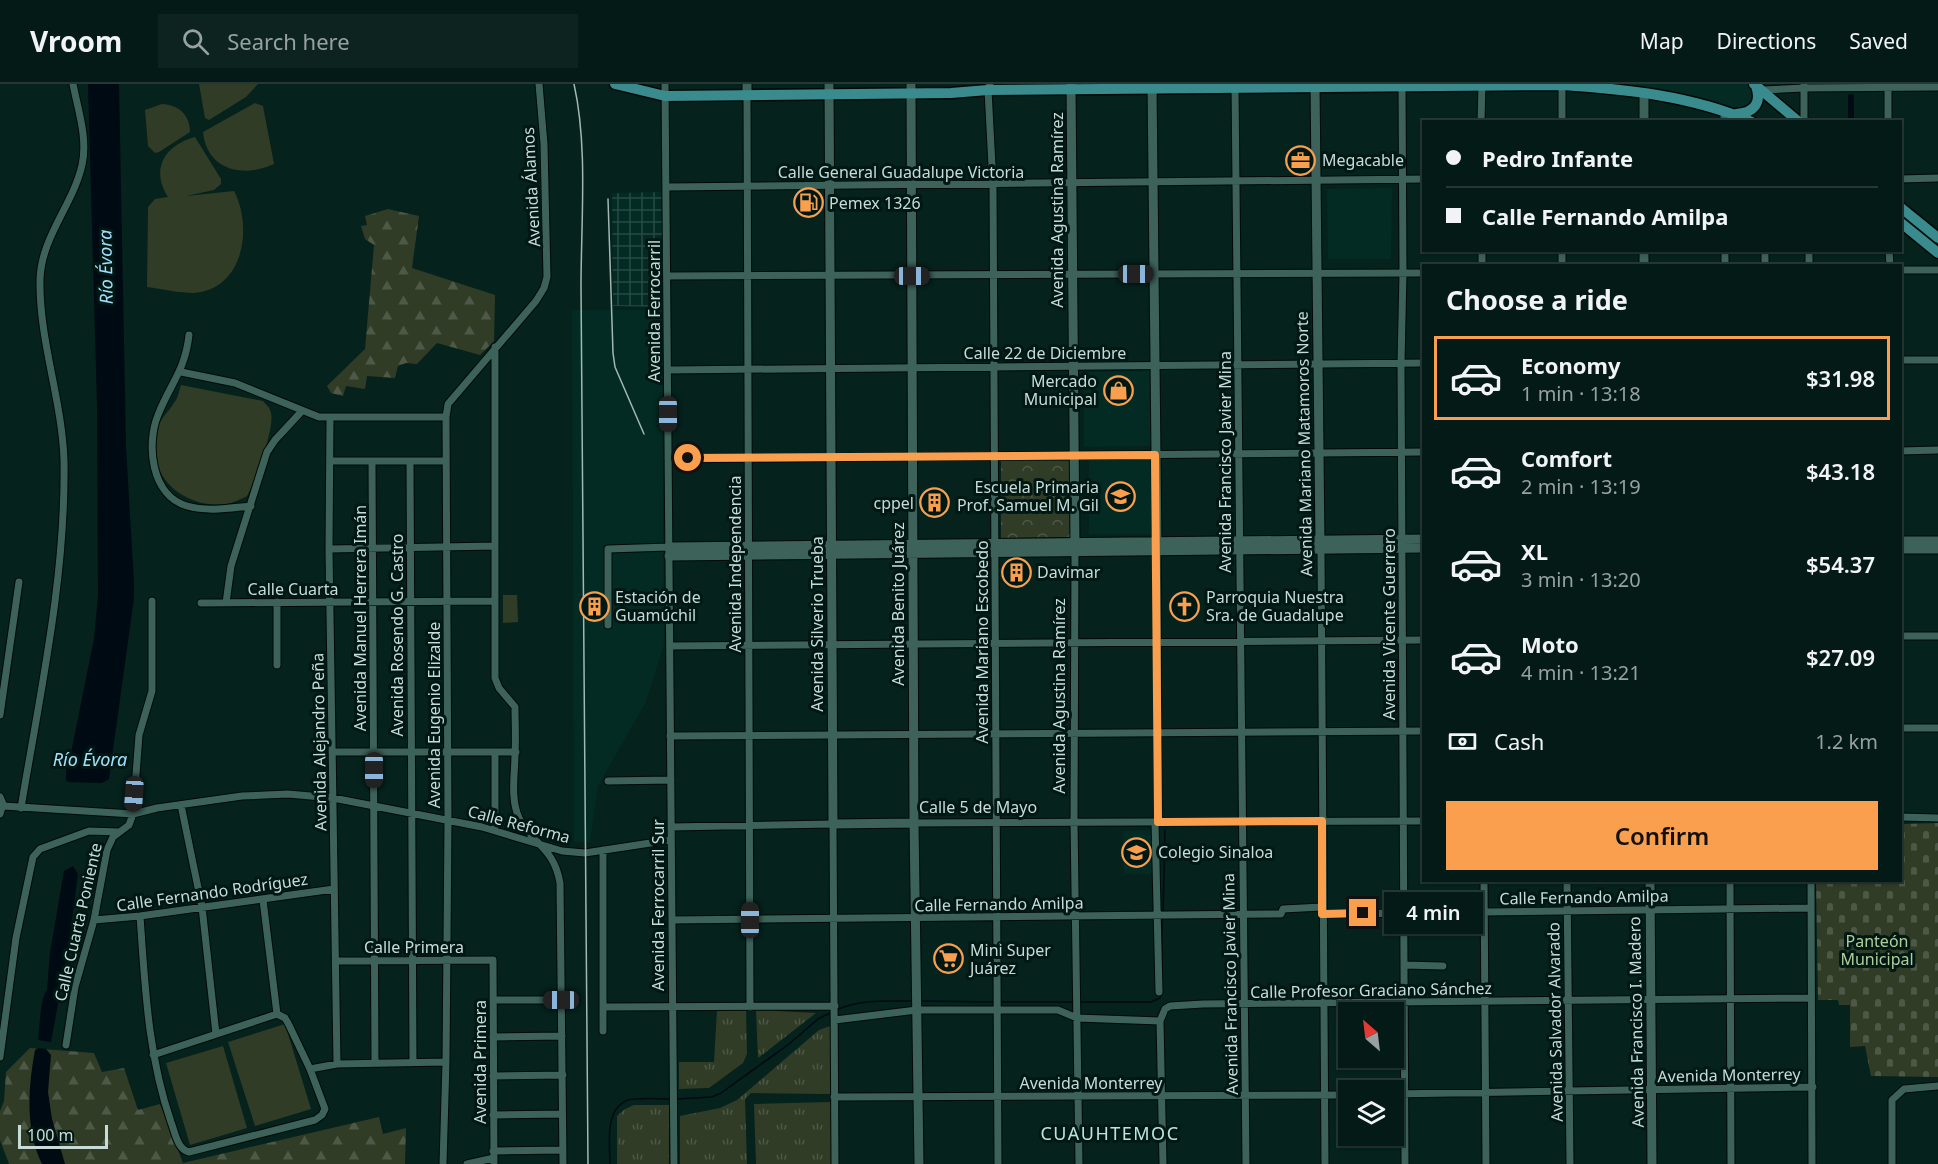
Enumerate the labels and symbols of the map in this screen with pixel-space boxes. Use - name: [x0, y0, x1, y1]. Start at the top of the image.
- street label: Avenida Agustina Ramírez: [1046, 112, 1068, 308]
- street label: Avenida Álamos: [517, 126, 545, 248]
- office icon: Megacable: [1285, 144, 1317, 176]
- place label: Megacable: [1322, 149, 1404, 171]
- street label: Calle General Guadalupe Victoria: [778, 161, 1024, 183]
- fuel station icon: Pemex 1326: [792, 187, 824, 219]
- place label: Pemex 1326: [829, 192, 921, 214]
- water label: Río Évora: [92, 230, 118, 305]
- street label: Avenida Ferrocarril: [643, 240, 665, 382]
- car: [1118, 265, 1154, 283]
- car: [894, 267, 930, 285]
- street label: Avenida Mariano Matamoros Norte: [1291, 311, 1317, 577]
- street label: Calle 22 de Diciembre: [964, 342, 1126, 364]
- street label: Avenida Francisco Javier Mina: [1214, 351, 1236, 573]
- place label: Mercado Municipal: [1024, 370, 1097, 410]
- shop icon: Mercado Municipal: [1102, 374, 1134, 406]
- car: [659, 396, 677, 432]
- route start: [674, 444, 701, 471]
- street label: Avenida Independencia: [724, 476, 746, 652]
- place label: Escuela Primaria Prof. Samuel M. Gil: [957, 476, 1099, 516]
- school or university icon: Escuela Primaria Prof. Samuel M. Gil: [1104, 480, 1136, 512]
- building icon: cppel: [919, 487, 951, 519]
- place label: cppel: [873, 492, 914, 514]
- street label: Avenida Manuel Herrera Imán: [349, 505, 371, 731]
- street label: Avenida Benito Juárez: [887, 522, 909, 686]
- street label: Avenida Vicente Guerrero: [1378, 528, 1400, 720]
- street label: Avenida Rosendo G. Castro: [386, 534, 408, 736]
- street label: Avenida Silverio Trueba: [806, 536, 828, 712]
- street label: Avenida Mariano Escobedo: [971, 540, 993, 744]
- building icon: Davimar: [1000, 556, 1032, 588]
- place label: Davimar: [1037, 561, 1101, 583]
- street label: Calle Cuarta: [248, 578, 338, 600]
- place label: Estación de Guamúchil: [615, 586, 701, 626]
- place label: Parroquia Nuestra Sra. de Guadalupe: [1206, 586, 1344, 626]
- building icon: Estación de Guamúchil: [578, 590, 610, 622]
- church icon: Parroquia Nuestra Sra. de Guadalupe: [1169, 590, 1201, 622]
- street label: Avenida Agustina Ramírez: [1048, 598, 1070, 794]
- street label: Avenida Eugenio Elizalde: [423, 622, 445, 808]
- street label: Avenida Alejandro Peña: [306, 653, 332, 831]
- water label: Río Évora: [53, 747, 127, 771]
- car: [365, 752, 383, 788]
- car: [124, 775, 144, 813]
- street label: Calle 5 de Mayo: [919, 796, 1037, 818]
- street label: Calle Reforma: [465, 800, 573, 848]
- street label: Avenida Ferrocarril Sur: [647, 819, 669, 991]
- school or university icon: Colegio Sinaloa: [1121, 836, 1153, 868]
- street label: Calle Cuarta Poniente: [49, 841, 107, 1003]
- place label: Colegio Sinaloa: [1158, 841, 1273, 863]
- street label: Calle Fernando Rodríguez: [115, 868, 309, 916]
- street label: Avenida Francisco Javier Mina: [1217, 873, 1243, 1095]
- street label: Calle Fernando Amilpa: [1499, 885, 1669, 909]
- street label: Calle Fernando Amilpa: [914, 892, 1084, 916]
- callout: 4 min: [1384, 892, 1483, 934]
- route end: [1349, 899, 1376, 926]
- car: [741, 902, 759, 938]
- street label: Avenida Francisco I. Madero: [1623, 916, 1649, 1128]
- street label: Avenida Salvador Alvarado: [1542, 922, 1568, 1122]
- park label: Panteón Municipal: [1840, 930, 1914, 970]
- street label: Calle Primera: [364, 936, 464, 958]
- place label: Mini Super Juárez: [968, 939, 1051, 979]
- supermarket icon: Mini Super Juárez: [933, 943, 965, 975]
- street label: Calle Profesor Graciano Sánchez: [1250, 977, 1492, 1003]
- car: [543, 991, 579, 1009]
- street label: Avenida Primera: [469, 1000, 491, 1124]
- north arrow: [1338, 1002, 1404, 1068]
- street label: Avenida Monterrey: [1657, 1063, 1802, 1087]
- street label: Avenida Monterrey: [1019, 1072, 1163, 1094]
- district label: CUAUHTEMOC: [1040, 1121, 1180, 1145]
- scale bar: [18, 1122, 108, 1150]

